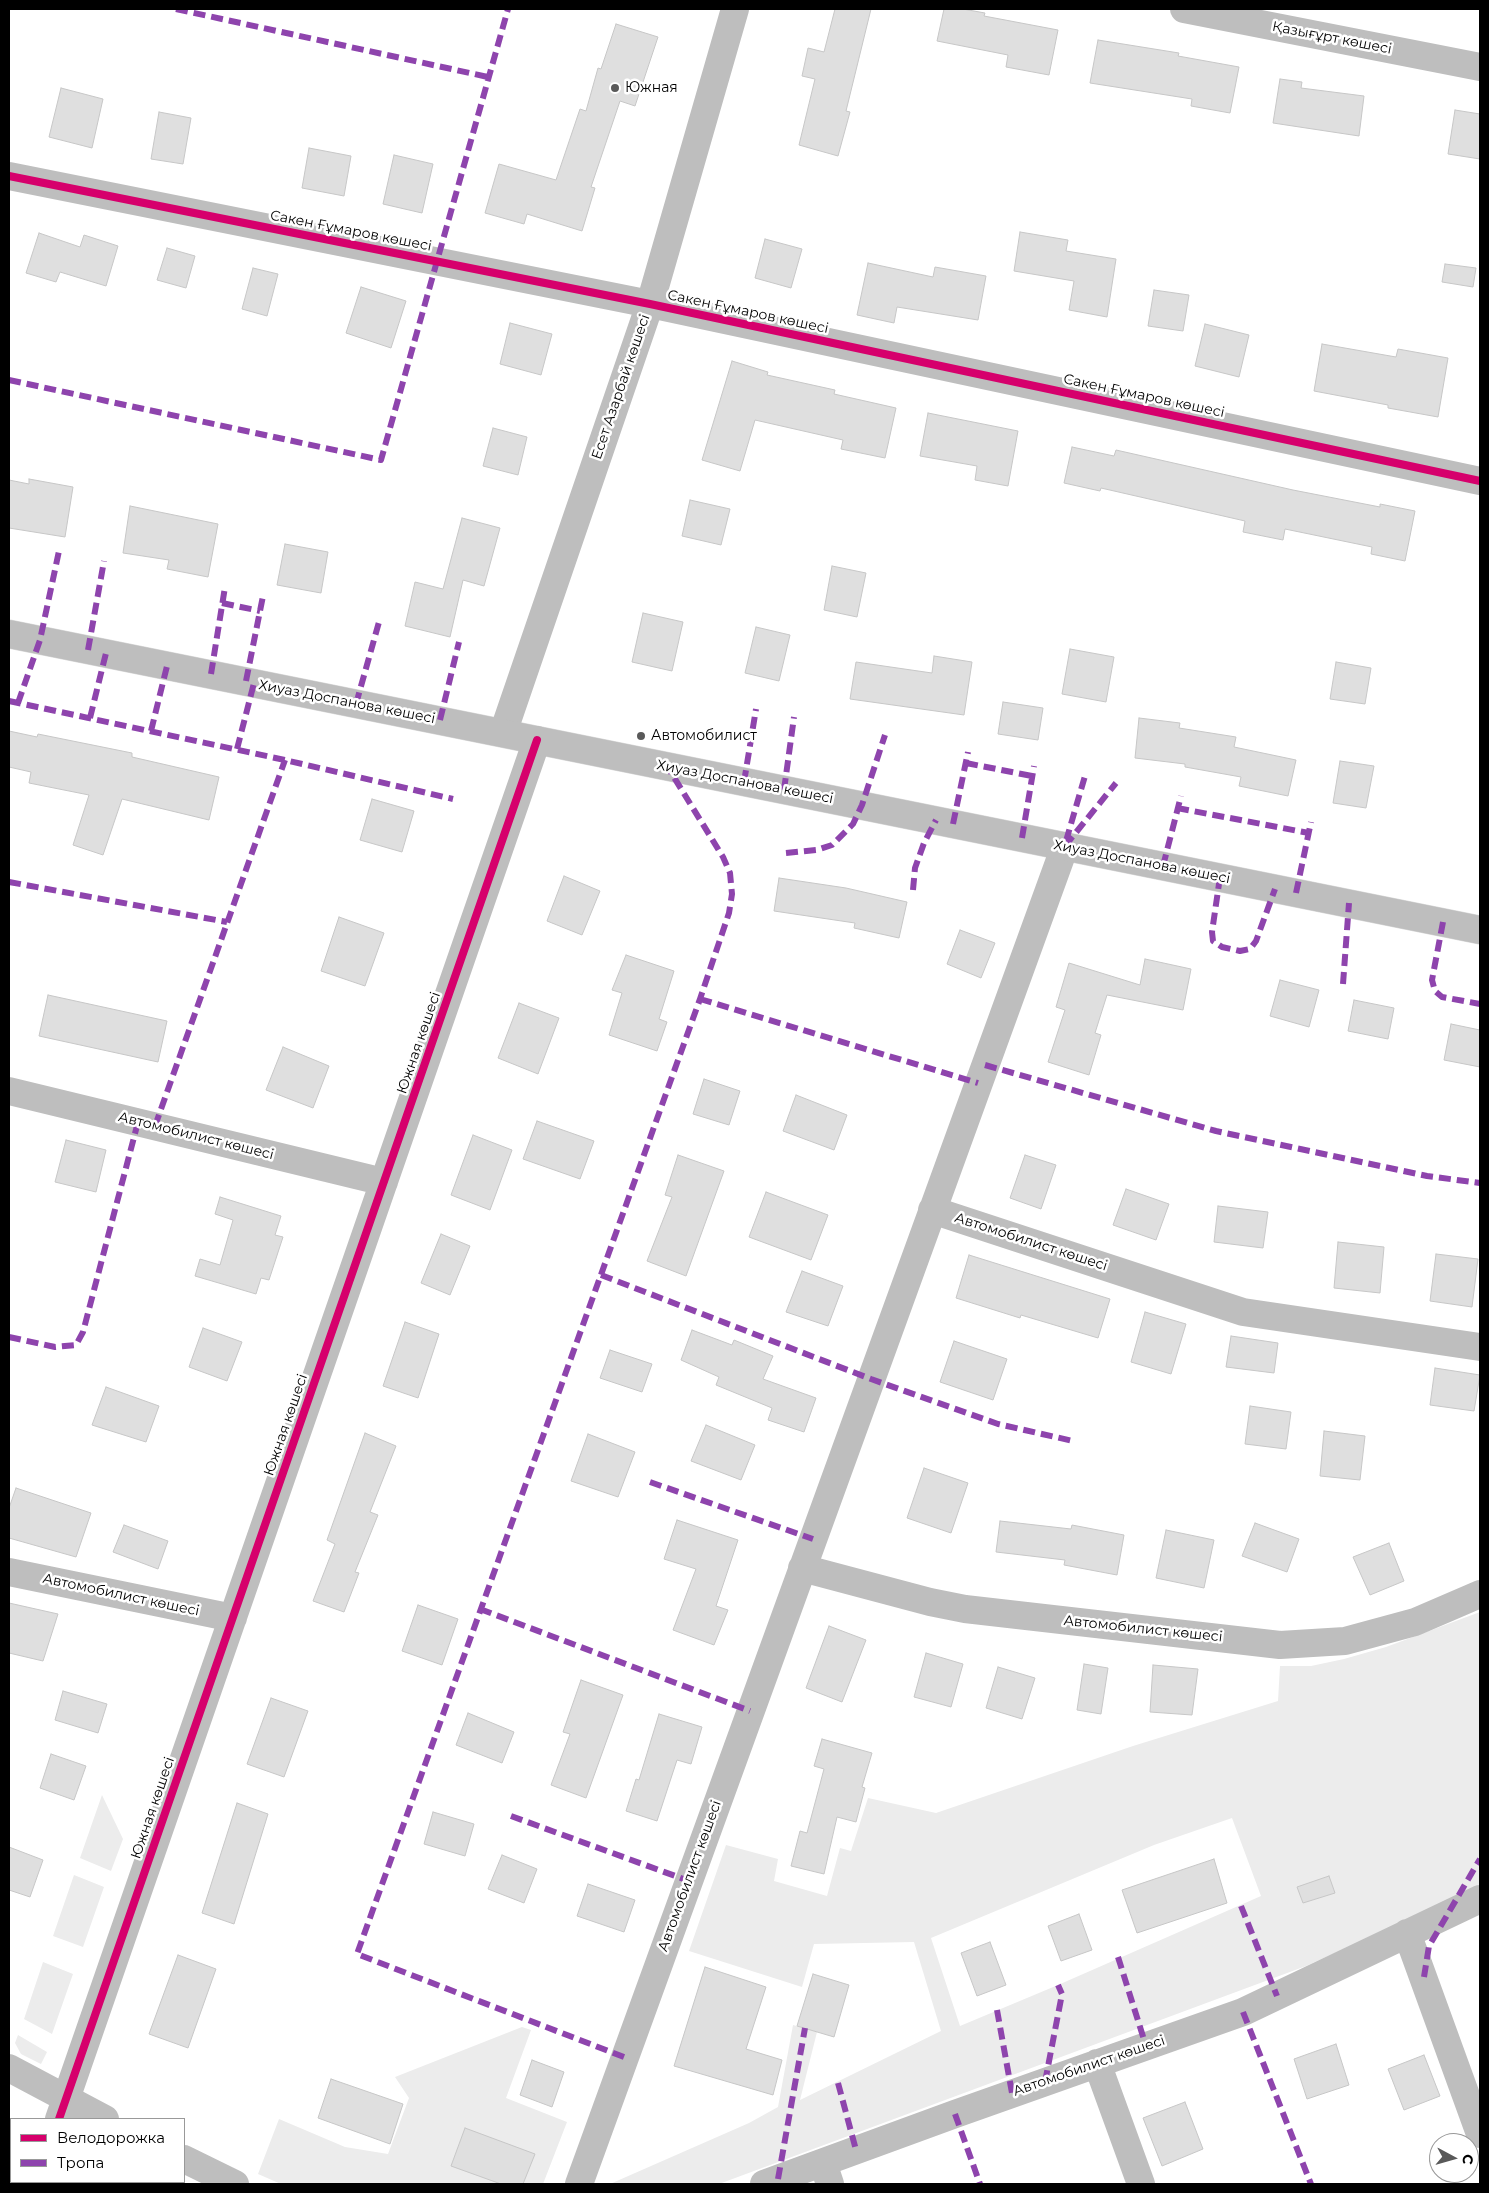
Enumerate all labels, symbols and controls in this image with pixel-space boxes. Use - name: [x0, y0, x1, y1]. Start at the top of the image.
- street label: Қазығұрт көшесі: [1271, 18, 1393, 58]
- place label: Южная: [625, 80, 678, 96]
- marker: Южная: [609, 82, 621, 94]
- street label: Сакен Ғұмаров көшесі: [269, 207, 433, 255]
- street label: Сакен Ғұмаров көшесі: [666, 287, 830, 337]
- street label: Есет Азарбай көшесі: [588, 312, 654, 462]
- street label: Сакен Ғұмаров көшесі: [1062, 371, 1226, 421]
- street label: Хиуаз Доспанова көшесі: [257, 677, 437, 727]
- place label: Автомобилист: [651, 728, 757, 744]
- marker: Автомобилист: [635, 730, 647, 742]
- street label: Хиуаз Доспанова көшесі: [655, 757, 835, 807]
- street label: Хиуаз Доспанова көшесі: [1052, 837, 1232, 887]
- street label: Южная көшесі: [394, 990, 444, 1096]
- street label: Автомобилист көшесі: [117, 1109, 275, 1163]
- street label: Автомобилист көшесі: [953, 1209, 1109, 1275]
- street label: Южная көшесі: [261, 1372, 311, 1478]
- street label: Автомобилист көшесі: [41, 1570, 201, 1620]
- street label: Автомобилист көшесі: [1063, 1612, 1223, 1646]
- street label: Южная көшесі: [128, 1755, 178, 1861]
- street label: Автомобилист көшесі: [655, 1798, 725, 1954]
- street label: Автомобилист көшесі: [1011, 2032, 1167, 2100]
- legend: [10, 2118, 185, 2183]
- text: Велодорожка: [57, 2128, 165, 2147]
- north arrow: [1429, 2133, 1479, 2183]
- text: Тропа: [57, 2153, 104, 2172]
- text: С: [1458, 2153, 1477, 2165]

